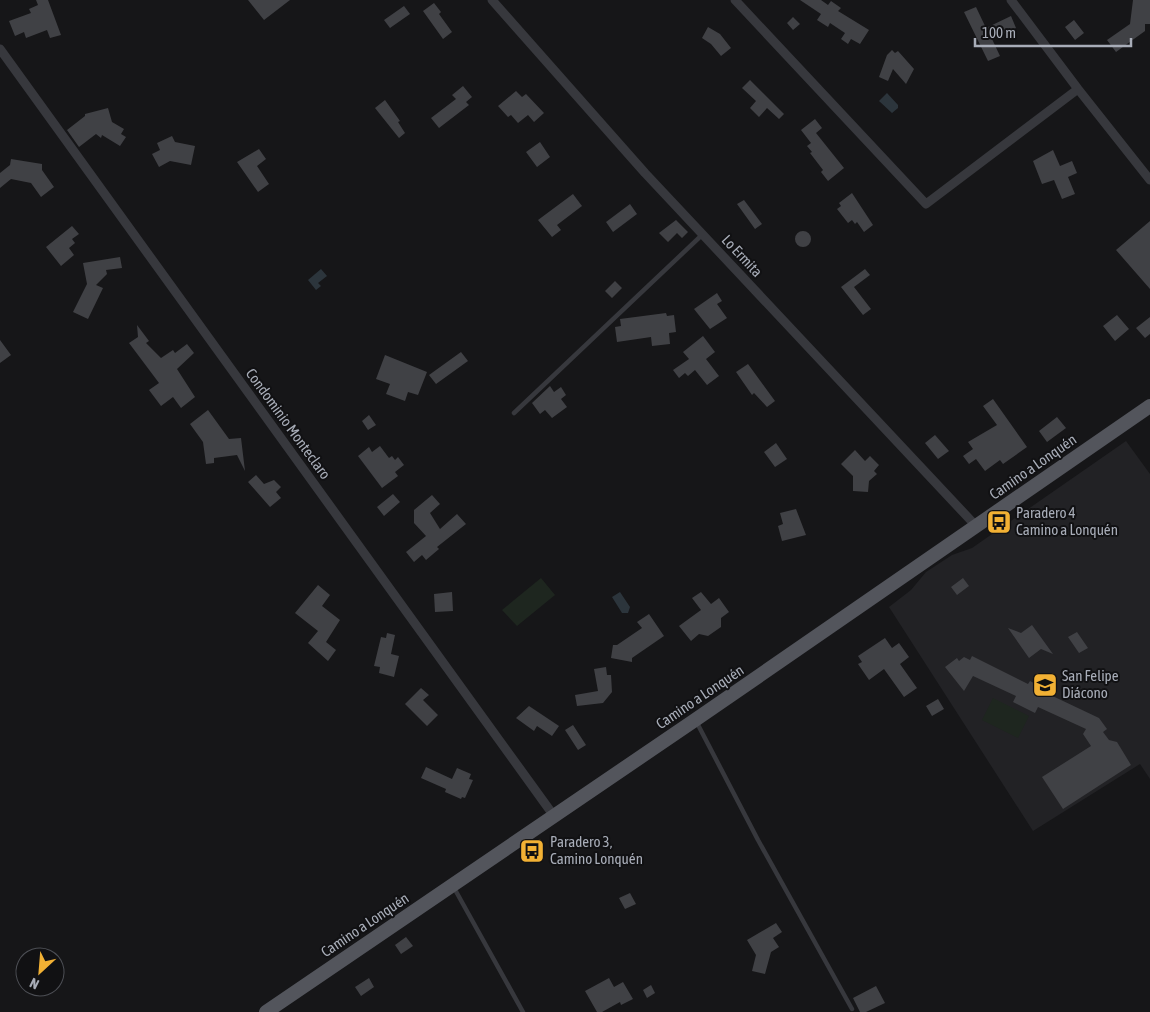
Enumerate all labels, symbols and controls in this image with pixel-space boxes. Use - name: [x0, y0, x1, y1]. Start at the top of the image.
- scale bar: [975, 15, 1131, 47]
- text: 100 m: [982, 24, 1016, 41]
- street label: Lo Ermita: [719, 231, 766, 280]
- street label: Condominio Monteclaro: [243, 365, 334, 482]
- street label: Camino a Lonquén: [986, 430, 1079, 503]
- place label: Paradero 4 Camino a Lonquén: [1016, 504, 1118, 538]
- bus stop icon: Paradero 4 Camino a Lonquén: [986, 509, 1012, 535]
- street label: Camino a Lonquén: [653, 661, 747, 732]
- place label: San Felipe Diácono: [1062, 667, 1119, 701]
- school or university icon: San Felipe Diácono: [1032, 672, 1058, 698]
- place label: Paradero 3, Camino Lonquén: [550, 833, 643, 867]
- bus stop icon: Paradero 3, Camino Lonquén: [519, 838, 545, 864]
- street label: Camino a Lonquén: [318, 889, 412, 960]
- north arrow: [15, 947, 65, 997]
- text: N: [27, 975, 42, 993]

